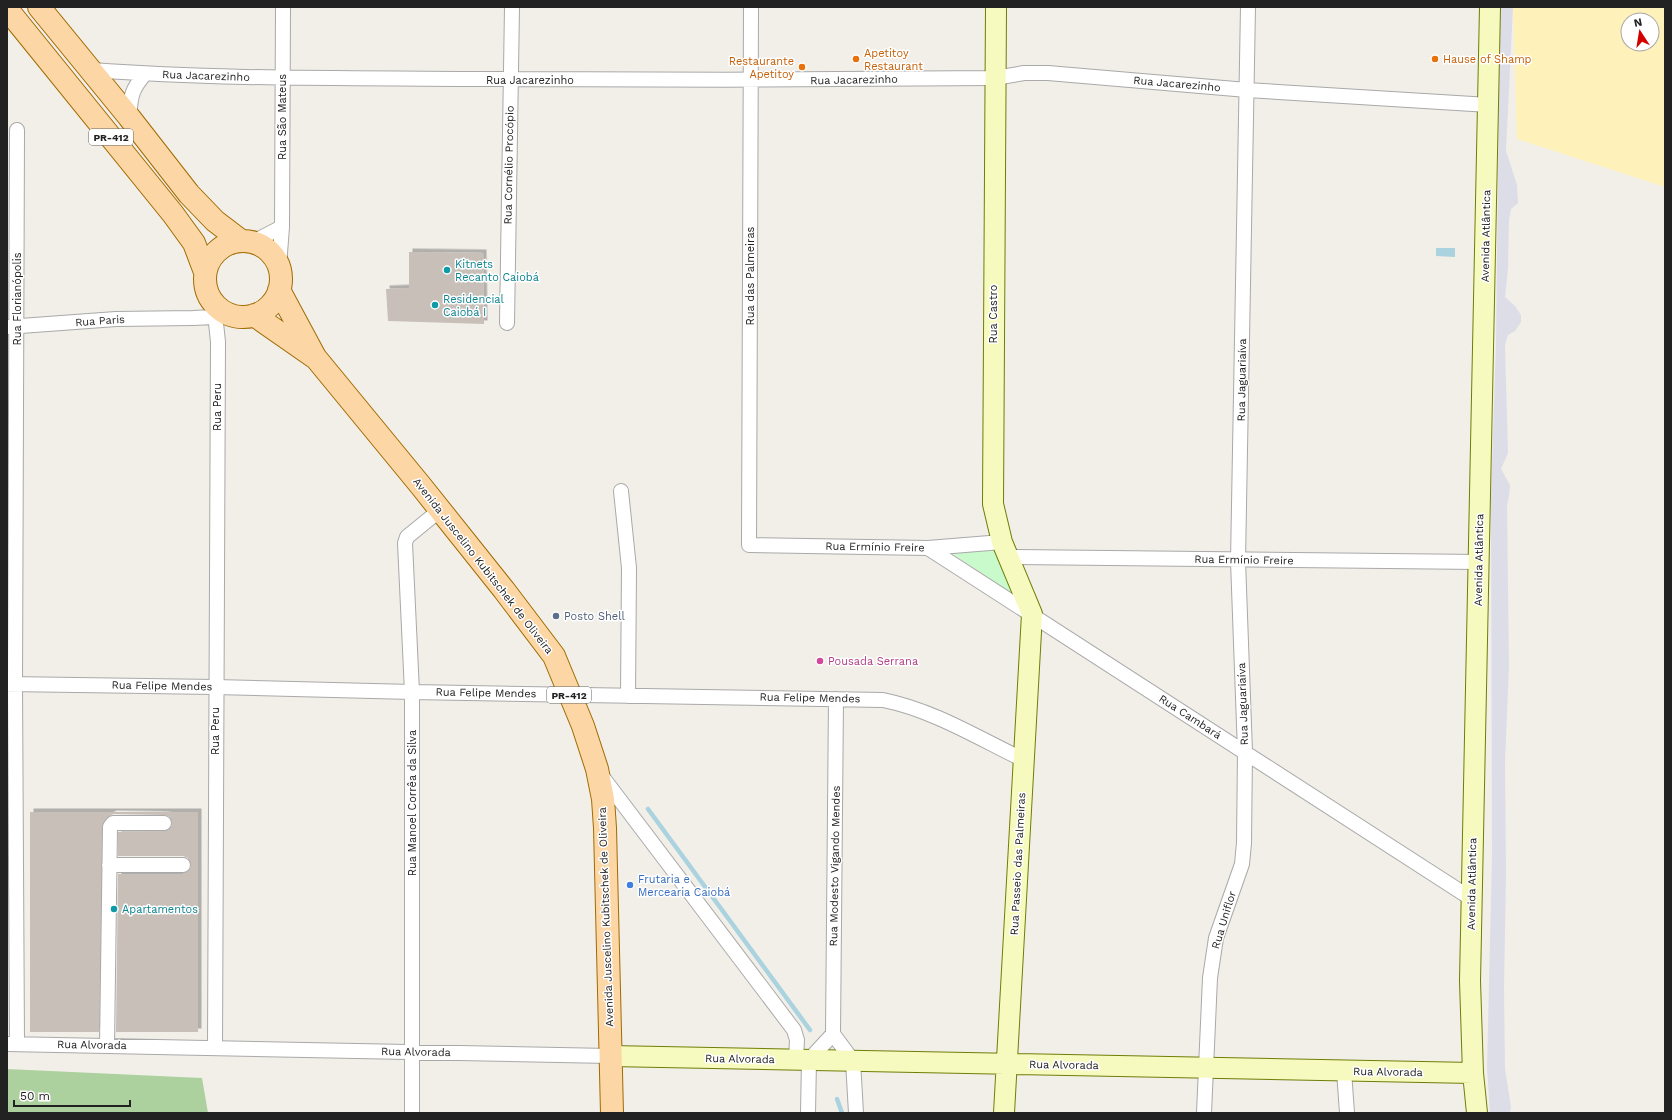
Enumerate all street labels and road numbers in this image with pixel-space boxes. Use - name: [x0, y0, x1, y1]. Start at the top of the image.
- street label: Rua Jacarezinho: [162, 68, 250, 84]
- street label: Rua Jacarezinho: [810, 73, 898, 87]
- street label: Rua São Mateus: [276, 74, 289, 160]
- street label: Rua Jacarezinho: [486, 74, 574, 87]
- street label: Rua Jacarezinho: [1133, 74, 1221, 94]
- street label: Rua Cornélio Procópio: [501, 105, 517, 225]
- road number: PR-412: [89, 129, 133, 145]
- street label: Avenida Atlântica: [1479, 190, 1493, 282]
- street label: Rua das Palmeiras: [744, 226, 757, 325]
- street label: Rua Florianópolis: [11, 252, 24, 346]
- street label: Rua Castro: [987, 285, 1000, 343]
- street label: Rua Paris: [75, 313, 126, 329]
- street label: Rua Jaguariaíva: [1235, 338, 1249, 422]
- street label: Rua Peru: [211, 383, 224, 431]
- street label: Avenida Juscelino Kubitschek de Oliveira: [410, 475, 556, 657]
- street label: Avenida Atlântica: [1472, 514, 1486, 606]
- street label: Rua Ermínio Freire: [825, 540, 925, 554]
- street label: Rua Ermínio Freire: [1194, 553, 1294, 567]
- street label: Rua Jaguariaíva: [1235, 662, 1251, 746]
- street label: Rua Felipe Mendes: [111, 679, 213, 693]
- street label: Rua Felipe Mendes: [435, 686, 537, 700]
- road number: PR-412: [547, 687, 591, 703]
- street label: Rua Felipe Mendes: [759, 691, 861, 705]
- street label: Rua Cambará: [1156, 692, 1224, 742]
- street label: Rua Peru: [209, 707, 222, 755]
- street label: Rua Manoel Corrêa da Silva: [406, 730, 419, 876]
- street label: Rua Modesto Vigando Mendes: [827, 785, 843, 947]
- street label: Rua Passeio das Palmeiras: [1008, 792, 1028, 936]
- street label: Avenida Juscelino Kubitschek de Oliveira: [596, 807, 616, 1027]
- street label: Avenida Atlântica: [1465, 838, 1479, 930]
- street label: Rua Uniflor: [1209, 889, 1239, 951]
- street label: Rua Alvorada: [57, 1038, 127, 1052]
- street label: Rua Alvorada: [381, 1045, 451, 1059]
- street label: Rua Alvorada: [705, 1052, 775, 1066]
- street label: Rua Alvorada: [1029, 1058, 1099, 1072]
- street label: Rua Alvorada: [1353, 1065, 1423, 1079]

